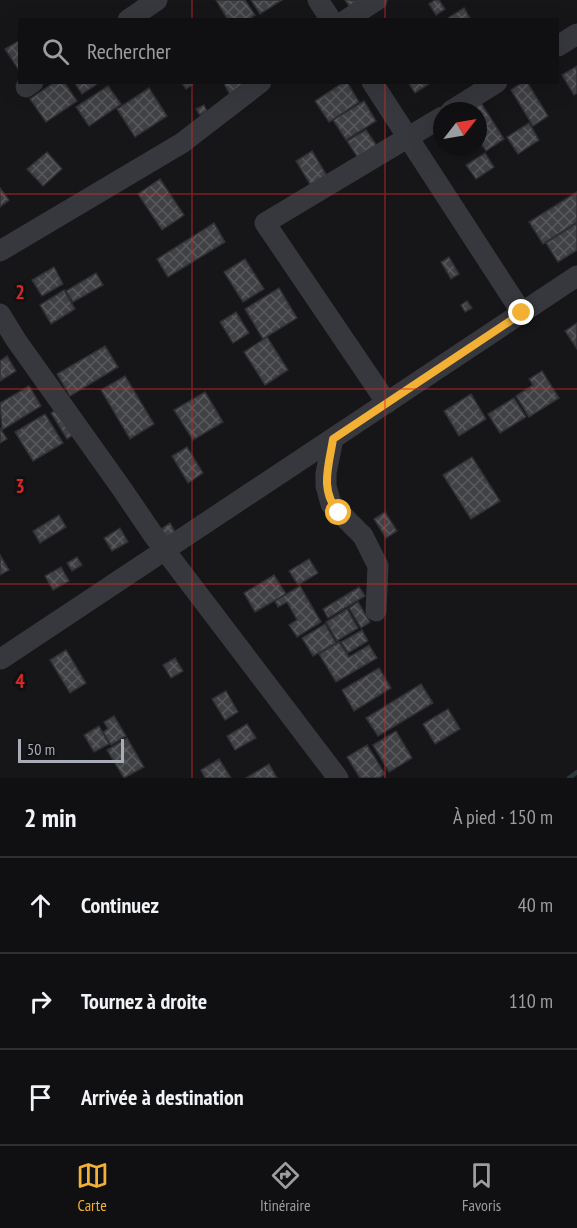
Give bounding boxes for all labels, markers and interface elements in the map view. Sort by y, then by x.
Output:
search box [18,18,559,84]
icon: search [39,35,72,68]
text: Rechercher [87,37,171,65]
north arrow [433,102,487,156]
text: 2 [15,279,25,305]
route end [508,299,534,325]
text: 3 [15,473,25,499]
route start [325,499,351,525]
text: 4 [15,668,25,694]
scale bar [18,736,124,764]
text: 50 m [27,739,55,759]
text: 2 min [24,801,77,834]
text: À pied · 150 m [453,804,553,830]
icon: ahead [24,889,57,922]
text: Continuez [81,891,159,919]
text: 40 m [518,892,553,918]
icon: right [24,985,57,1018]
text: Tournez à droite [81,987,207,1015]
text: 110 m [509,988,553,1014]
icon: arrive [24,1081,57,1114]
text: Arrivée à destination [81,1083,244,1111]
tab: Carte [76,1159,109,1215]
tab: Itinéraire [260,1159,311,1215]
tab: Favoris [462,1159,501,1215]

